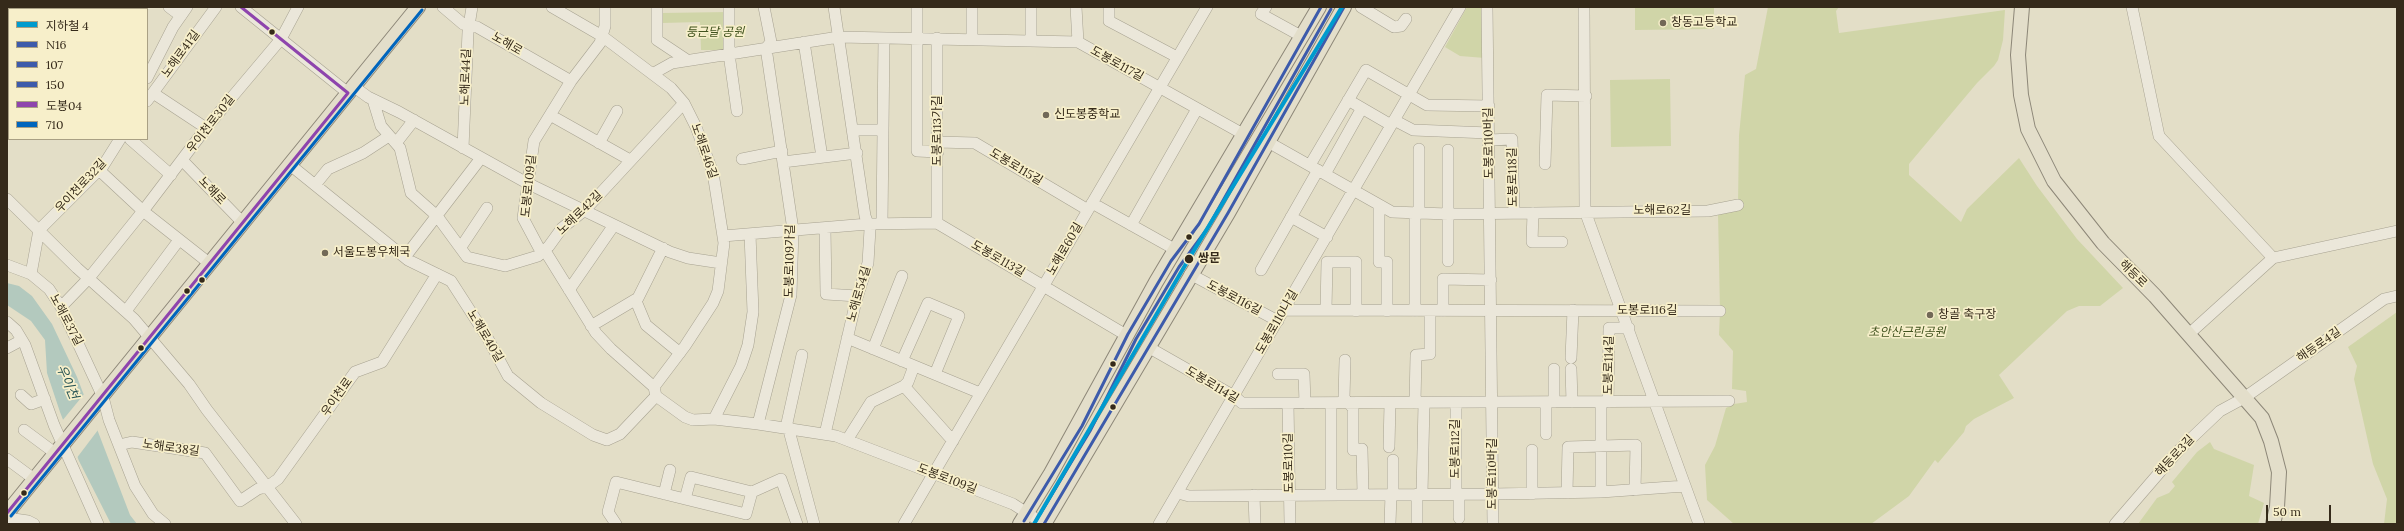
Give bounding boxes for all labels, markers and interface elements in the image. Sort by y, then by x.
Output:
legend [8,8,148,140]
place label: 창동고등학교 [1671,16,1737,30]
text: 지하철 4 [46,18,89,33]
marker: 창동고등학교 [1658,18,1668,28]
park label: 둥근달 공원 [686,26,744,40]
unlabelled marker [267,27,277,37]
street label: 노해로41길 [159,28,203,80]
street label: 노해로 [489,29,525,59]
text: N16 [46,37,66,52]
street label: 도봉로117길 [1088,44,1146,84]
street label: 노해로44길 [458,48,474,106]
text: 107 [46,57,63,72]
text: 150 [46,77,64,92]
street label: 우이천로30길 [184,92,238,156]
street label: 도봉로113가길 [931,96,945,166]
text: 도봉04 [46,98,82,113]
street label: 도봉로110바길 [1481,107,1497,179]
place label: 신도봉중학교 [1054,108,1120,122]
marker: 신도봉중학교 [1041,110,1051,120]
text: 710 [46,117,63,132]
street label: 노해로46길 [688,121,720,181]
street label: 도봉로115길 [987,146,1045,188]
street label: 도봉로118길 [1505,147,1521,207]
street label: 도봉로109길 [519,154,539,218]
street label: 우이천로32길 [52,156,110,216]
street label: 노해로 [195,174,229,208]
street label: 노해로42길 [554,188,606,238]
street label: 노해로62길 [1633,204,1691,218]
street label: 노해로60길 [1044,220,1086,278]
street label: 도봉로109가길 [782,224,798,298]
unlabelled marker [1184,232,1194,242]
street label: 도봉로113길 [969,238,1027,280]
place label: 서울도봉우체국 [333,246,410,260]
marker: 서울도봉우체국 [320,248,330,258]
place label: 쌍문 [1198,252,1220,266]
marker: 쌍문 [1183,253,1195,265]
street label: 해등로 [2116,257,2150,291]
street label: 노해로54길 [844,265,874,323]
unlabelled marker [197,275,207,285]
street label: 도봉로116길 [1204,278,1264,318]
unlabelled marker [182,286,192,296]
street label: 도봉로110나길 [1253,287,1301,357]
street label: 노해로37길 [46,292,86,348]
street label: 도봉로116길 [1617,304,1677,318]
street label: 노해로40길 [464,307,506,365]
place label: 창골 축구장 [1938,308,1996,322]
marker: 창골 축구장 [1925,310,1935,320]
street label: 해등로4길 [2294,325,2344,365]
park label: 초안산근린공원 [1868,326,1946,340]
street label: 도봉로114길 [1601,335,1617,395]
unlabelled marker [136,343,146,353]
unlabelled marker [1108,359,1118,369]
water label: 우이천 [53,362,81,402]
street label: 도봉로114길 [1183,364,1241,406]
street label: 우이천로 [318,375,356,419]
unlabelled marker [1108,402,1118,412]
street label: 도봉로112길 [1449,419,1463,479]
street label: 해등로3길 [2152,432,2198,480]
street label: 도봉로110길 [1281,433,1297,493]
street label: 노해로38길 [141,437,201,459]
street label: 도봉로110바길 [1486,438,1500,510]
street label: 도봉로109길 [915,461,979,497]
unlabelled marker [19,488,29,498]
scale bar [2268,497,2333,523]
text: 50 m [2273,504,2301,519]

